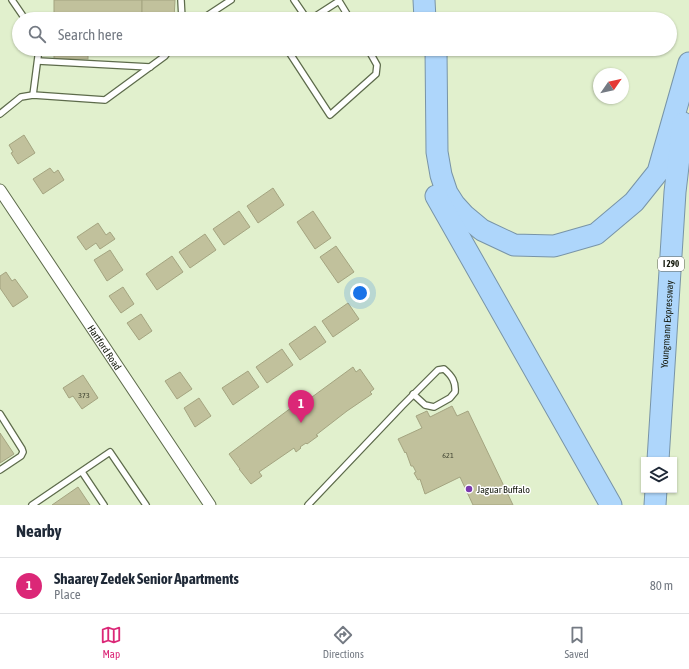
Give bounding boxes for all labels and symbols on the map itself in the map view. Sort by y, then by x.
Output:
north arrow [593,68,629,104]
road number: I 290 [658,257,684,271]
street label: Youngmann Expressway [659,280,675,368]
your location [350,283,370,303]
street label: Hartford Road [85,323,124,372]
pin: 1 [288,390,314,423]
house number: 373 [78,391,90,400]
house number: 621 [442,451,454,460]
marker: Jaguar Buffalo [464,484,474,494]
place label: Jaguar Buffalo [477,484,530,495]

